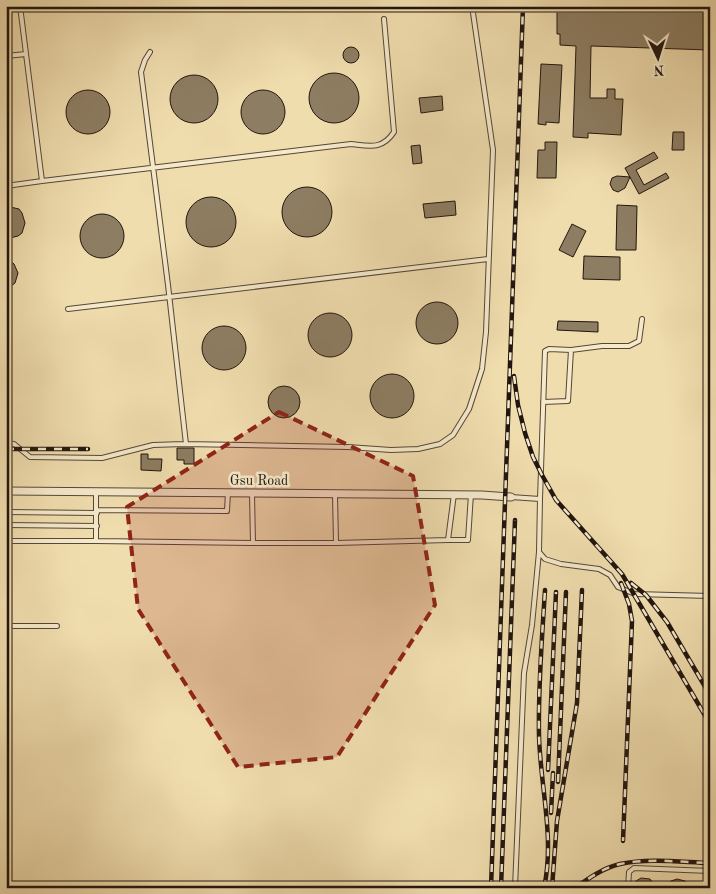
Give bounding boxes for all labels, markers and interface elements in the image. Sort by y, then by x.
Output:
north arrow [634,32,684,82]
text: N [653,63,665,77]
street label: Gsu Road [230,474,288,488]

